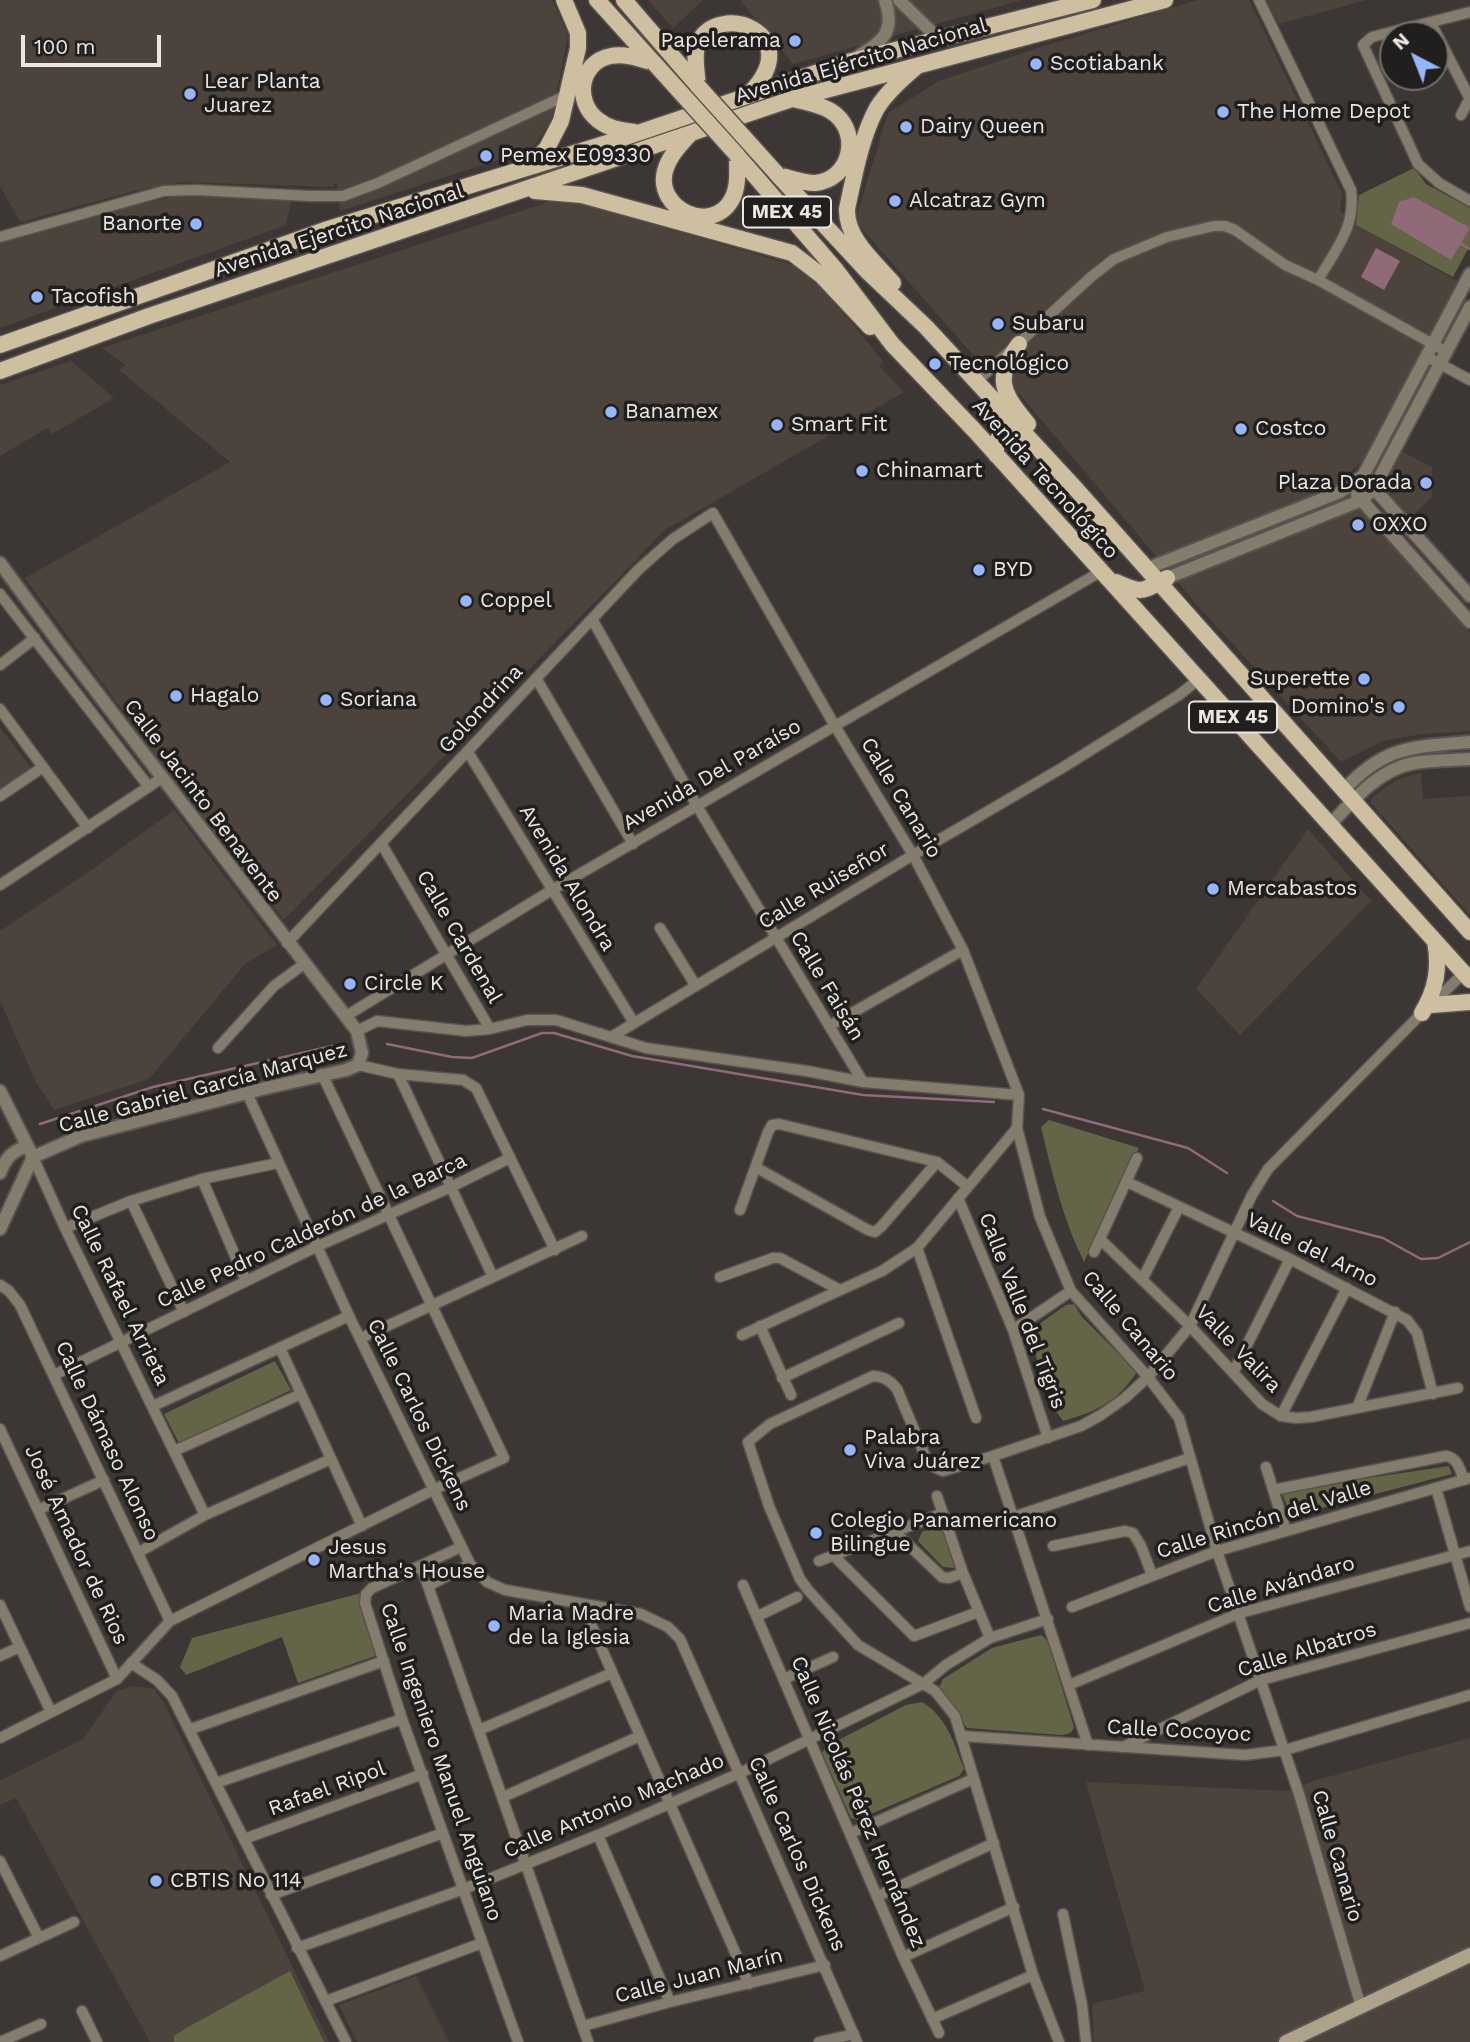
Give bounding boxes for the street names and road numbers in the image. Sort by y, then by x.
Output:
street label: Avenida Ejército Nacional [732,13,990,109]
street label: Avenida Ejercito Nacional [211,179,467,283]
road number: MEX 45 [743,196,831,228]
street label: Avenida Tecnológico [966,394,1124,564]
street label: Golondrina [434,659,528,759]
street label: Calle Jacinto Benavente [118,694,288,908]
road number: MEX 45 [1189,702,1277,732]
street label: Avenida Del Paraíso [618,714,806,836]
street label: Calle Canario [855,733,947,863]
street label: Avenida Alondra [513,800,621,956]
street label: Calle Ruiseñor [754,837,894,935]
street label: Calle Cardenal [411,866,507,1008]
street label: Calle Faisán [784,927,870,1045]
street label: Calle Gabriel García Marquez [56,1037,350,1139]
street label: Calle Pedro Calderón de la Barca [153,1148,471,1314]
street label: Calle Rafael Arrieta [65,1200,175,1390]
street label: Valle del Arno [1242,1207,1382,1293]
street label: Calle Valle del Tigris [973,1209,1071,1413]
street label: Calle Canario [1077,1266,1183,1386]
street label: Valle Valira [1190,1300,1286,1398]
street label: Calle Carlos Dickens [362,1315,476,1515]
street label: Calle Dámaso Alonso [50,1337,164,1545]
street label: José Amador de Rios [19,1441,133,1649]
street label: Calle Rincón del Valle [1153,1475,1375,1565]
street label: Calle Avándaro [1204,1551,1358,1619]
street label: Calle Ingeniero Manuel Anguiano [375,1600,507,1924]
street label: Calle Albatros [1234,1617,1380,1683]
street label: Calle Nicolás Pérez Hernández [785,1653,931,1951]
street label: Calle Cocoyoc [1106,1715,1252,1747]
street label: Calle Antonio Machado [500,1748,728,1864]
street label: Calle Carlos Dickens [743,1753,851,1955]
street label: Rafael Ripol [265,1756,389,1822]
street label: Calle Canario [1306,1787,1368,1925]
street label: Calle Juan Marín [613,1943,785,2009]

